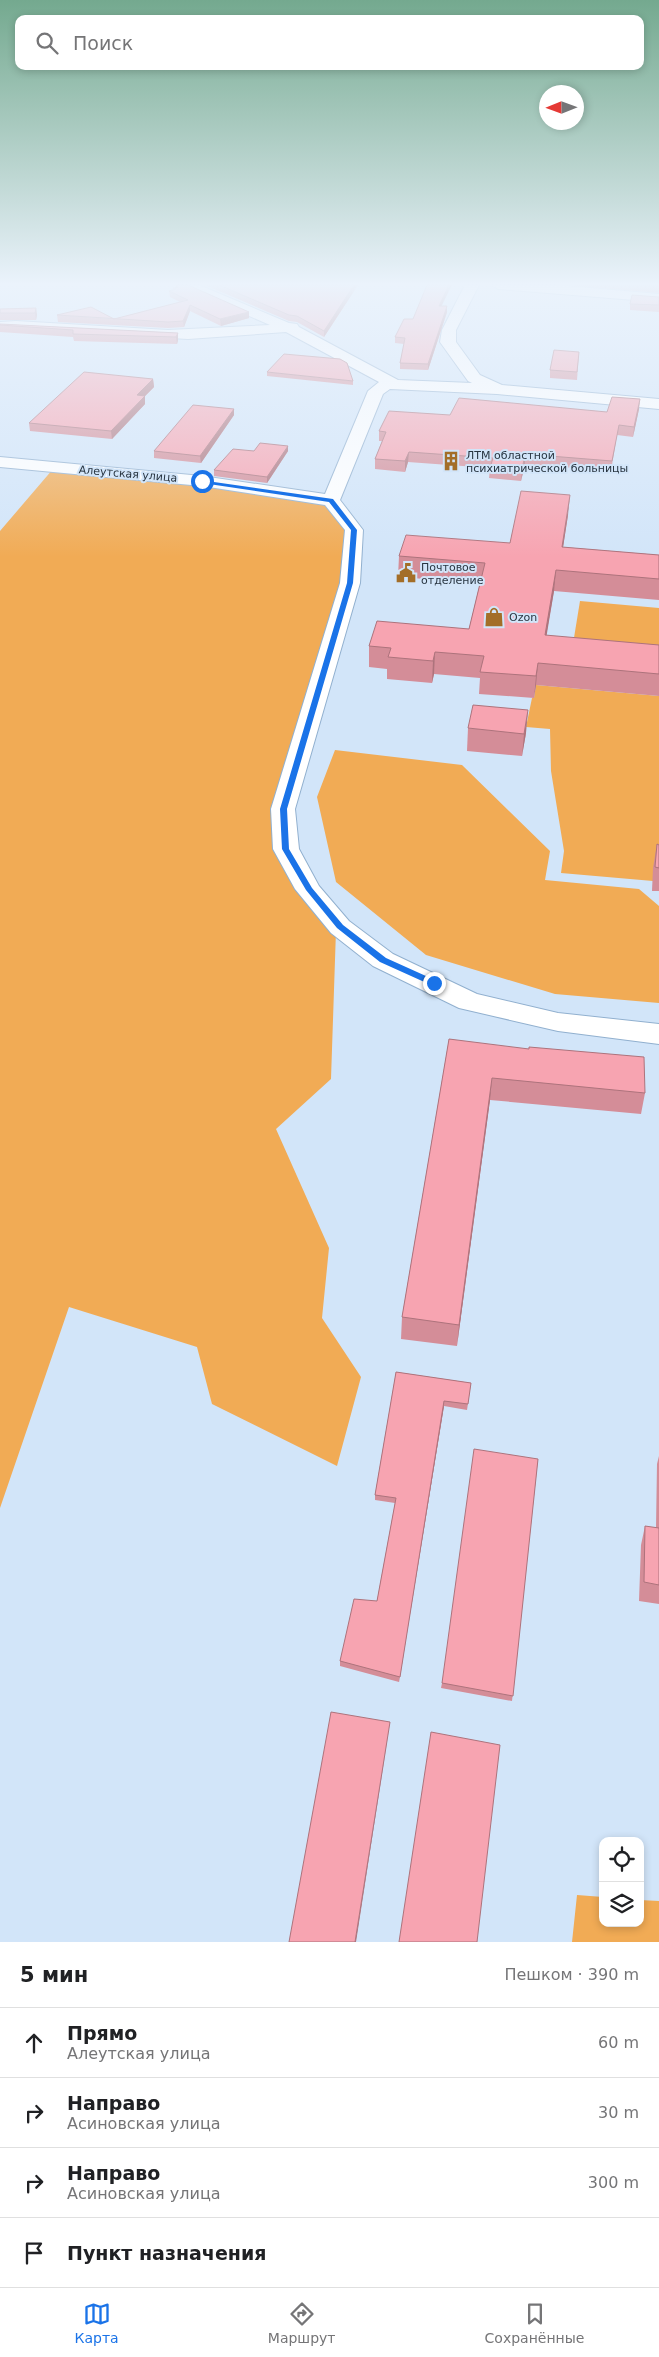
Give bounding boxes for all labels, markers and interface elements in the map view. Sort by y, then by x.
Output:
search box [15,15,644,70]
icon: search [33,29,61,57]
text: Поиск [73,32,133,54]
north arrow [539,85,584,130]
place label: ЛТМ областной психиатрической больницы [466,449,628,475]
building icon: ЛТМ областной психиатрической больницы [440,450,462,472]
street label: Алеутская улица [78,463,178,485]
route start [191,470,214,493]
place label: Почтовое отделение [421,561,484,587]
public building icon: Почтовое отделение [395,562,417,584]
shop icon: Ozon [483,606,505,628]
place label: Ozon [509,611,537,624]
route end [423,972,446,995]
map controls [599,1837,644,1927]
button: locate [599,1837,644,1882]
button: layers [599,1882,644,1927]
text: 5 мин [20,1963,88,1987]
text: Пешком · 390 m [504,1965,639,1984]
text: Прямо [67,2022,137,2044]
icon: ahead [20,2029,48,2057]
text: 60 m [598,2033,639,2052]
text: Алеутская улица [67,2044,211,2063]
text: Направо [67,2092,160,2114]
icon: right [20,2099,48,2127]
text: 30 m [598,2103,639,2122]
text: Асиновская улица [67,2114,221,2133]
text: Направо [67,2162,160,2184]
icon: right [20,2169,48,2197]
text: 300 m [588,2173,639,2192]
text: Асиновская улица [67,2184,221,2203]
icon: arrive [20,2239,48,2267]
text: Пункт назначения [67,2242,266,2264]
tab: Карта [75,2300,119,2346]
tab: Маршрут [268,2300,335,2346]
tab: Сохранённые [485,2300,584,2346]

